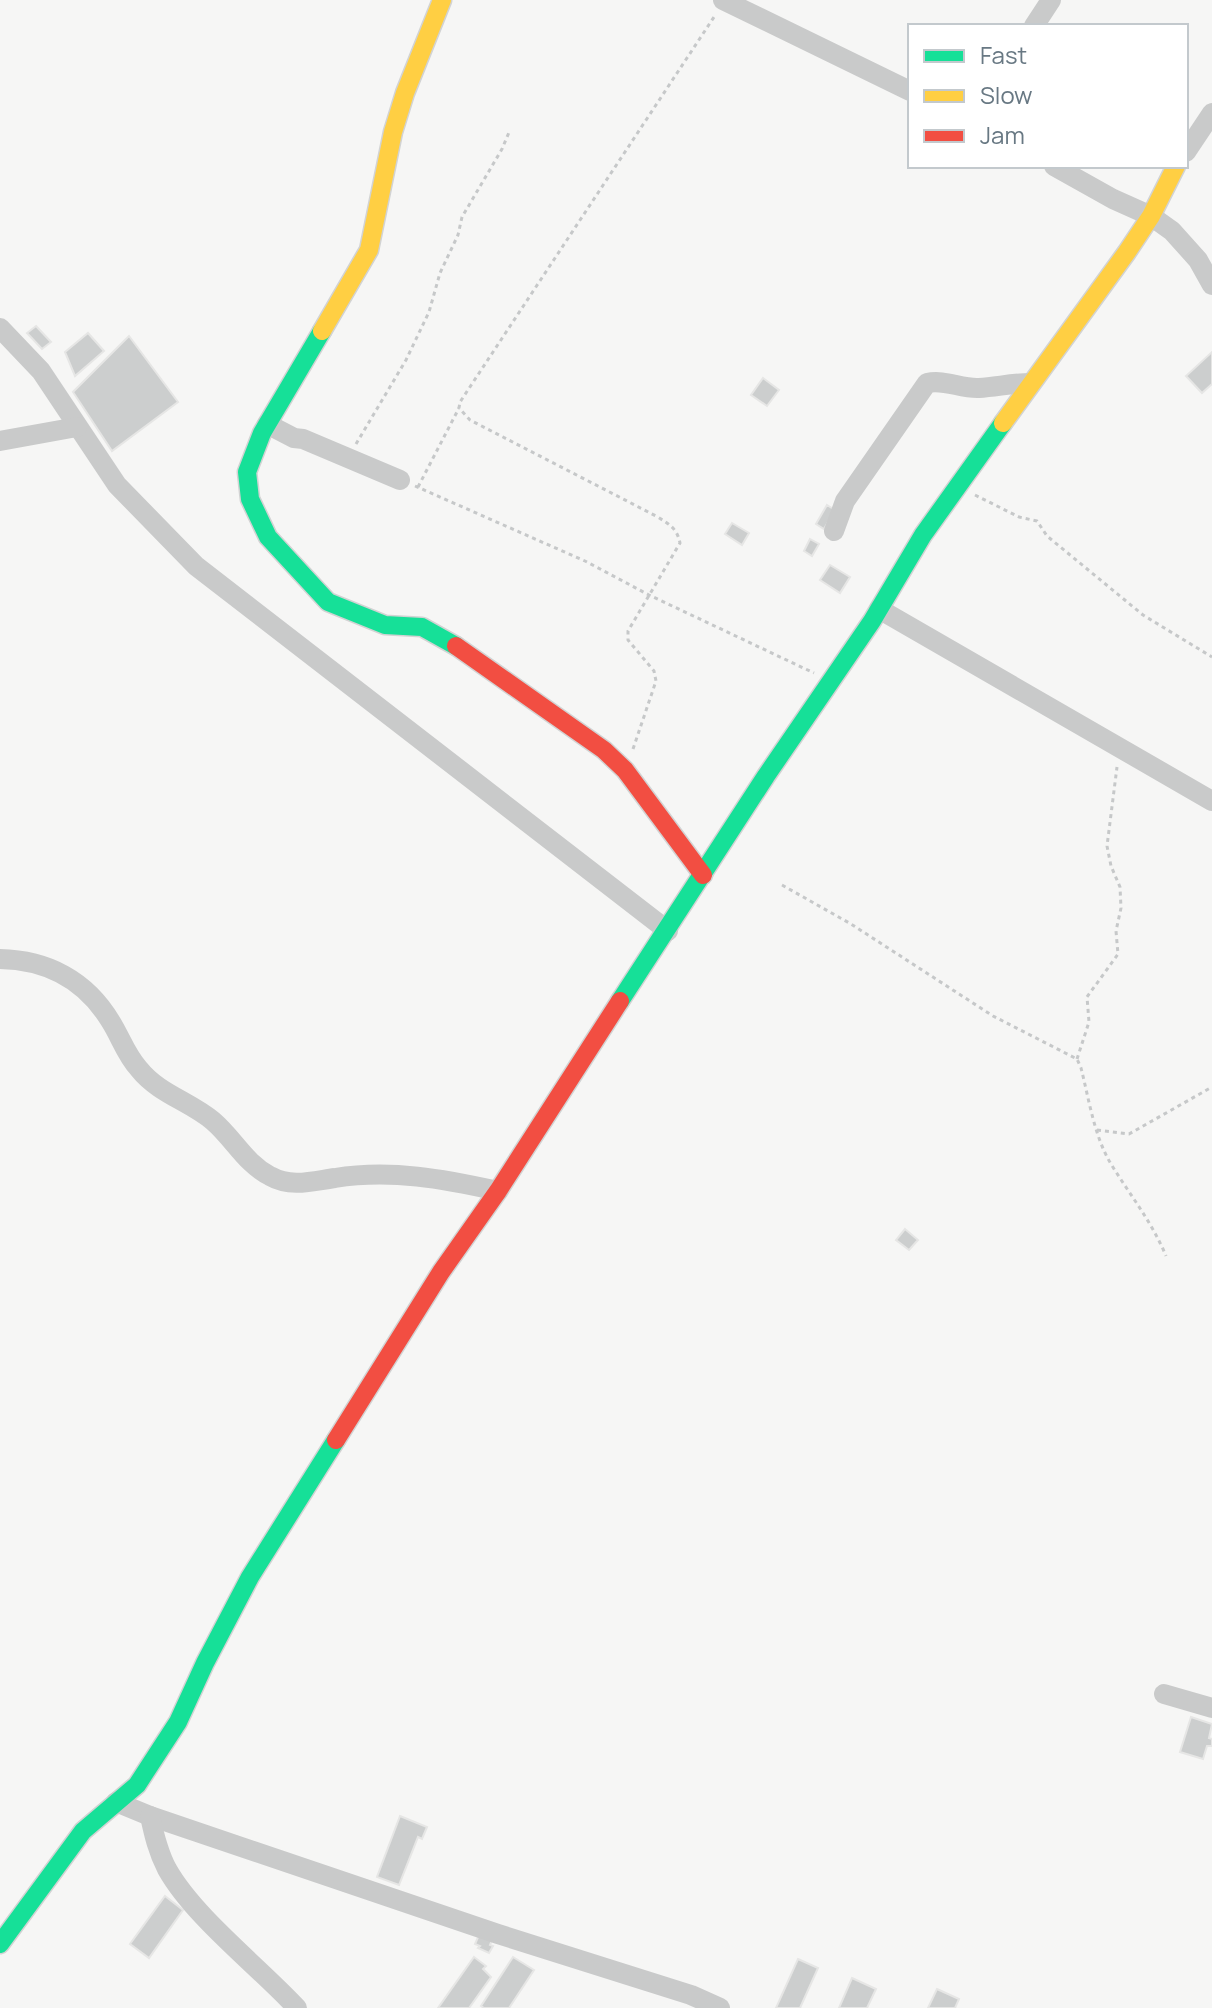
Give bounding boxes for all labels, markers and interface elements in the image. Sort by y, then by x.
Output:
legend [908,24,1188,168]
text: Fast [980,38,1027,71]
text: Slow [980,78,1033,111]
text: Jam [980,118,1025,151]

